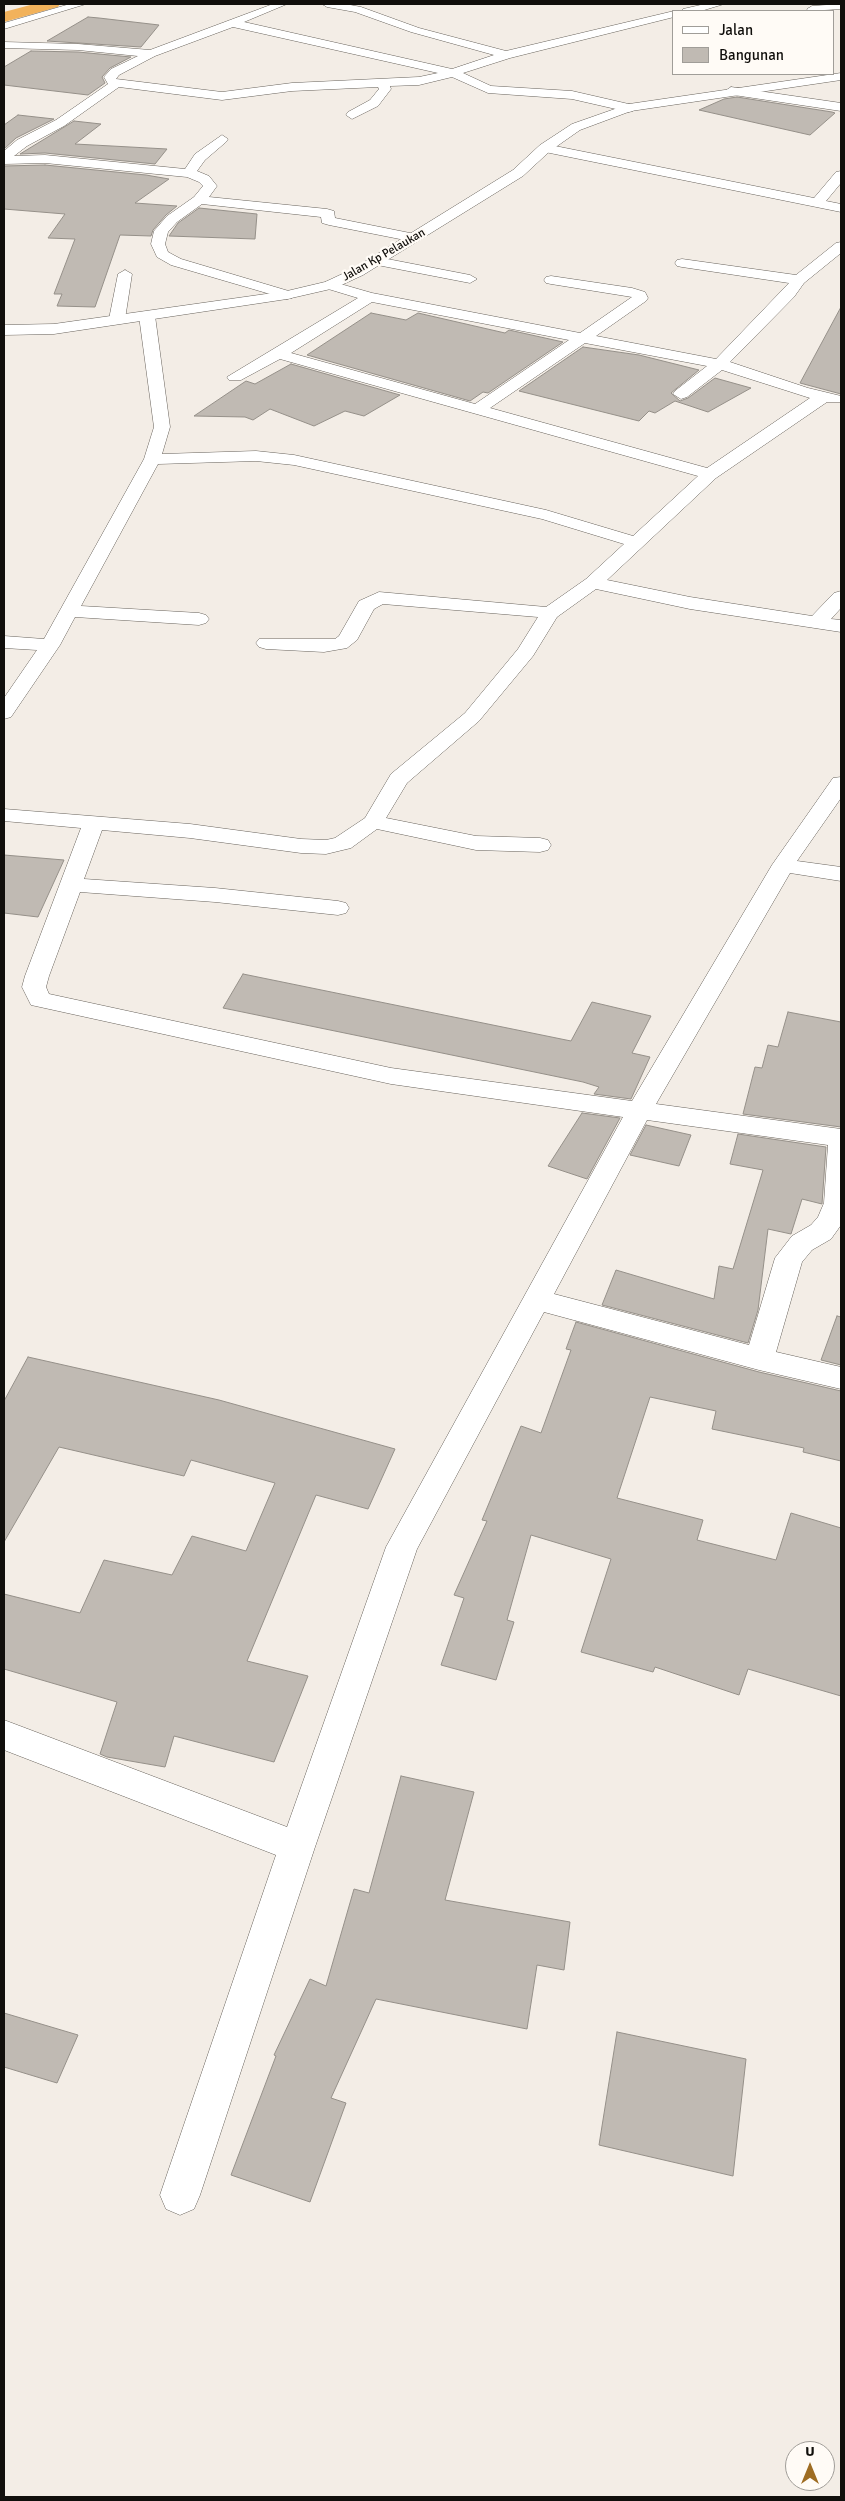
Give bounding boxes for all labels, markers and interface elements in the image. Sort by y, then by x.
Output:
legend [672,10,835,75]
text: Jalan [719,21,753,39]
text: Bangunan [719,46,784,64]
street label: Jalan Kp Pelaukan [340,225,428,285]
north arrow [785,2441,835,2491]
text: U [805,2443,815,2460]

